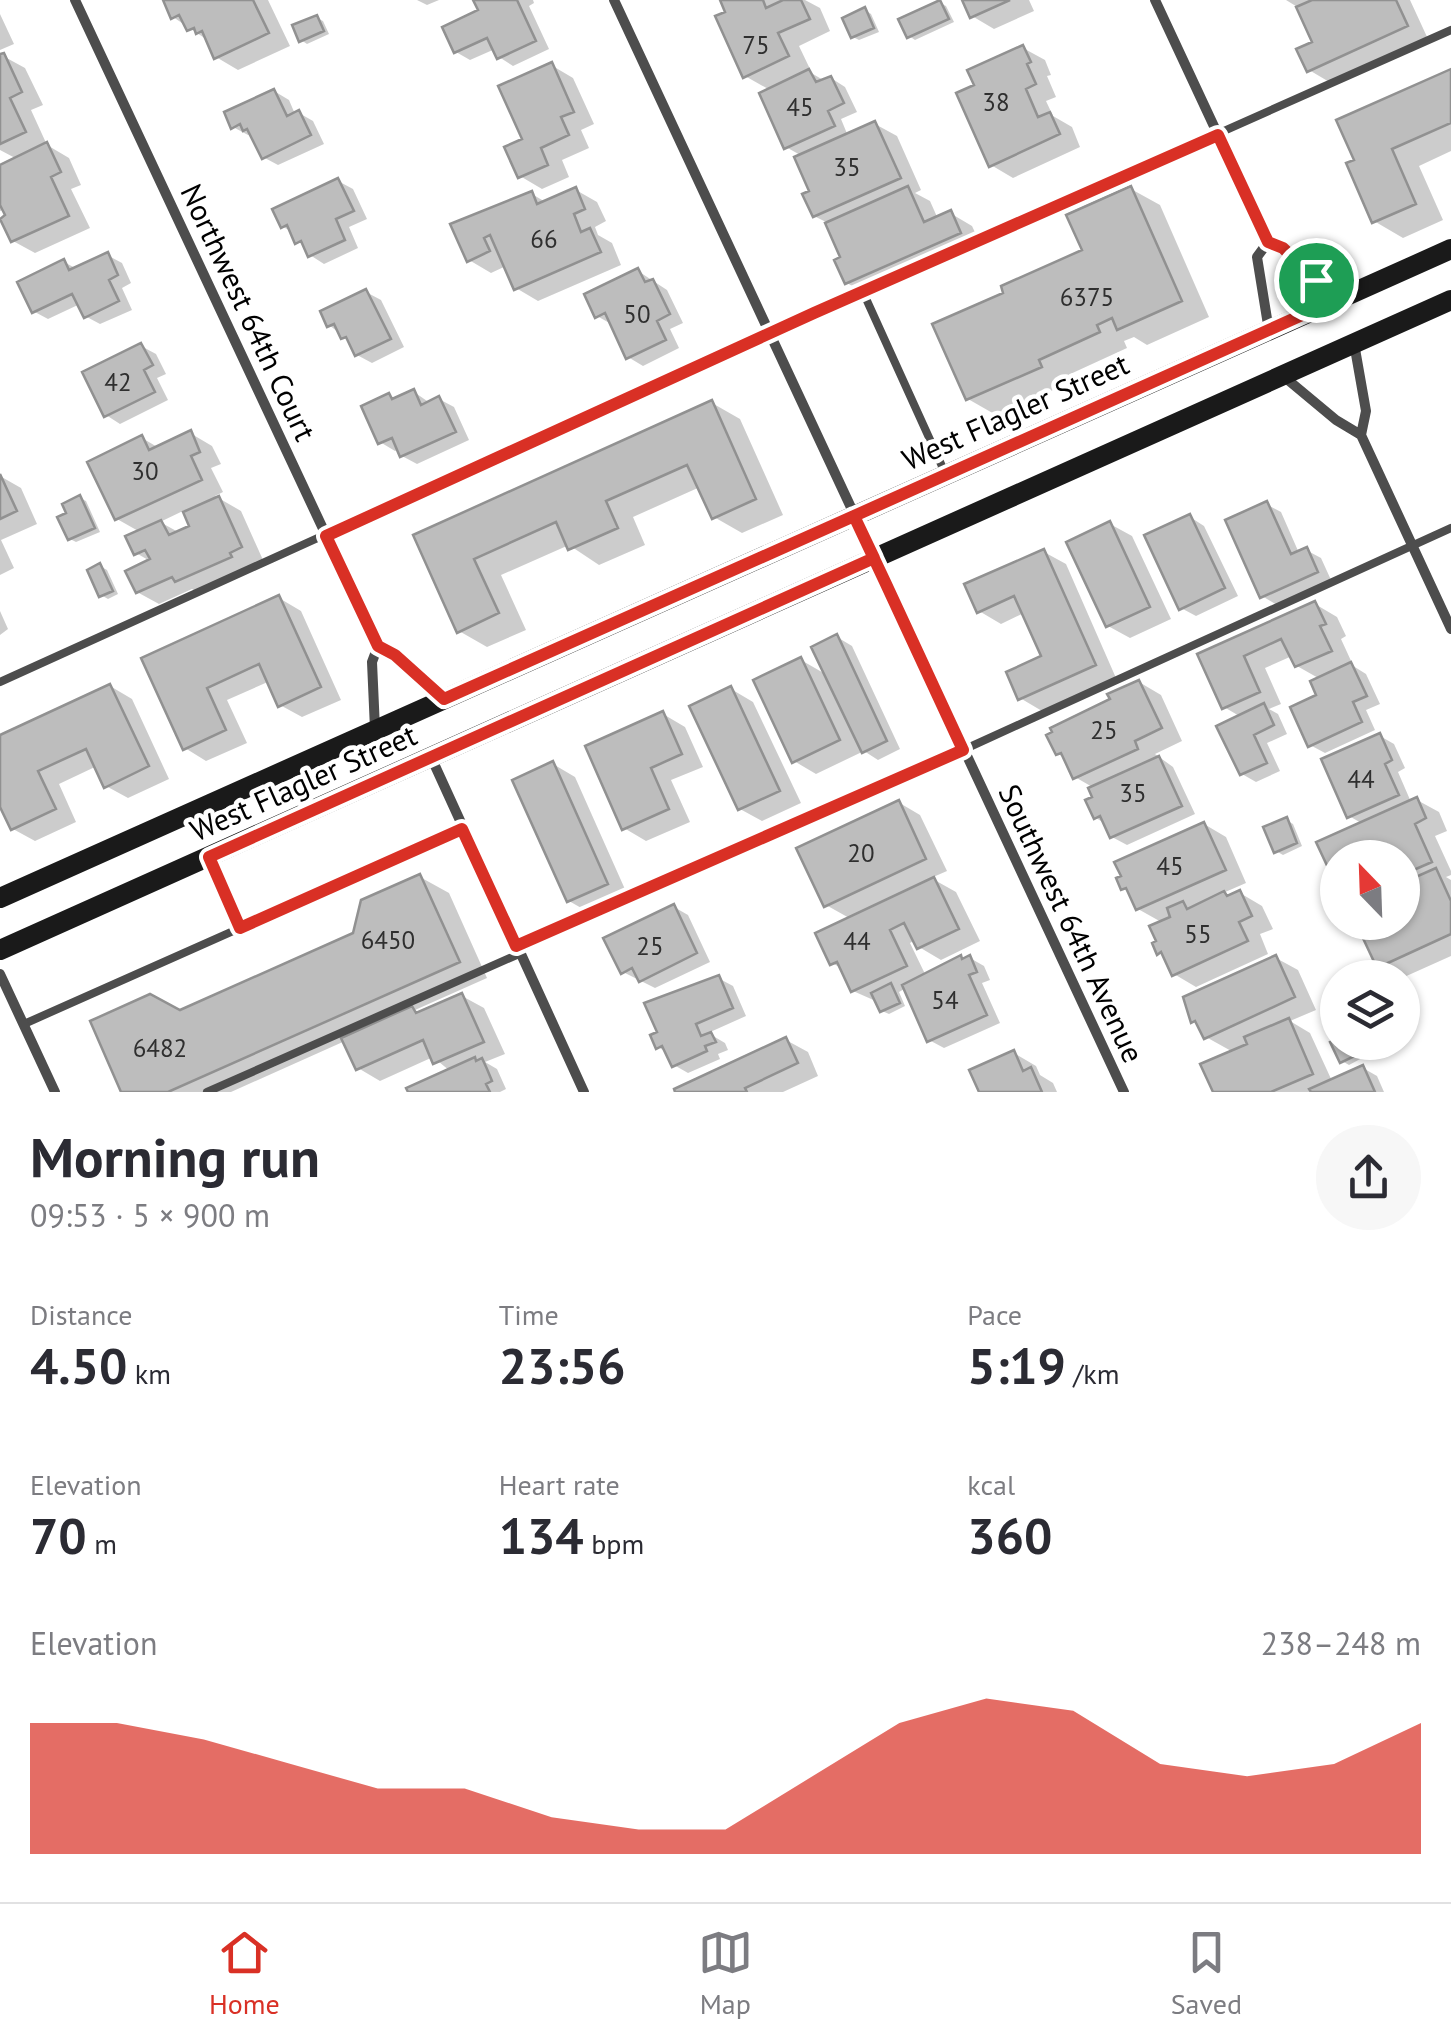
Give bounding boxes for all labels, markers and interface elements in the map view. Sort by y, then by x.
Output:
house number: 75 [742,29,770,61]
house number: 38 [982,86,1010,118]
house number: 45 [786,91,814,123]
house number: 35 [833,151,861,183]
street label: Northwest 64th Court [172,177,326,447]
house number: 66 [530,223,558,255]
pin [1274,238,1359,323]
icon: arrive [1289,253,1344,308]
house number: 6375 [1060,281,1114,313]
house number: 50 [623,298,651,330]
street label: West Flagler Street [896,344,1134,478]
house number: 42 [104,366,132,398]
house number: 30 [131,455,159,487]
house number: 25 [1090,714,1118,746]
street label: West Flagler Street [184,715,422,849]
house number: 44 [1347,763,1375,795]
house number: 35 [1119,777,1147,809]
street label: Southwest 64th Avenue [990,778,1154,1068]
house number: 20 [847,837,875,869]
north arrow [1320,840,1420,940]
map controls [1320,840,1420,1060]
house number: 45 [1156,850,1184,882]
house number: 55 [1184,918,1212,950]
house number: 6450 [361,924,415,956]
house number: 44 [843,925,871,957]
house number: 25 [636,930,664,962]
button: layers [1320,960,1420,1060]
house number: 54 [931,984,959,1016]
house number: 6482 [133,1032,187,1064]
text: Morning run [30,1121,320,1192]
button: share [1316,1125,1421,1230]
text: 09:53 · 5 × 900 m [30,1194,270,1236]
text: Distance [30,1296,133,1333]
text: Time [499,1296,559,1333]
text: Pace [967,1296,1022,1333]
text: 4.50 [30,1333,127,1398]
text: 23:56 [499,1333,626,1398]
text: 5:19 [967,1333,1066,1398]
text: km [127,1355,171,1392]
text: /km [1066,1355,1119,1392]
text: Elevation [30,1466,142,1503]
text: Heart rate [499,1466,620,1503]
text: kcal [967,1466,1015,1503]
text: 70 [30,1503,87,1568]
text: 134 [499,1503,584,1568]
text: 360 [967,1503,1052,1568]
text: m [87,1525,117,1562]
text: bpm [584,1525,644,1562]
text: Elevation [30,1622,157,1664]
text: 238–248 m [1261,1622,1421,1664]
tab: Home [209,1925,280,2022]
tab: Map [698,1925,753,2022]
tab: Saved [1171,1925,1242,2022]

